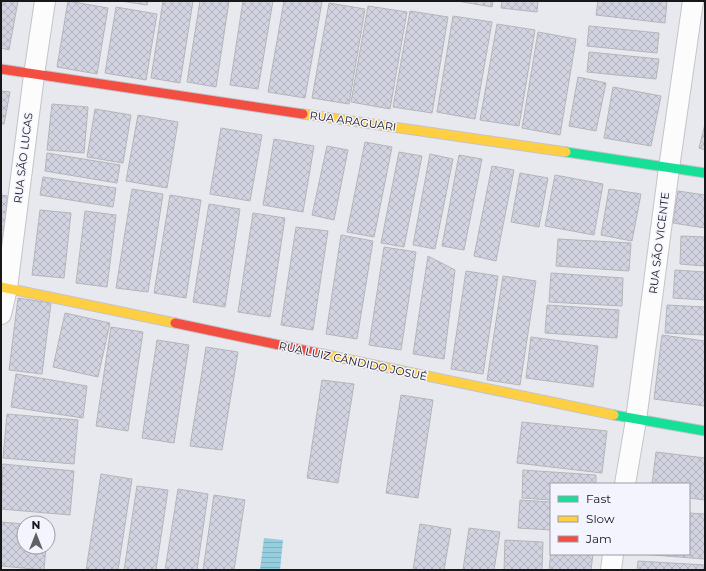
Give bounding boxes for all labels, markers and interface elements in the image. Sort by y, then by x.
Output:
street label: RUA ARAGUARI [309,108,397,134]
street label: RUA SÃO LUCAS [10,112,36,204]
street label: RUA SÃO VICENTE [646,191,672,295]
street label: RUA LUIZ CÂNDIDO JOSUÉ [278,338,428,384]
legend [550,483,690,555]
text: Fast [586,491,611,506]
text: Slow [586,511,615,526]
north arrow [16,515,56,555]
text: N [32,518,40,532]
text: Jam [585,531,612,546]

